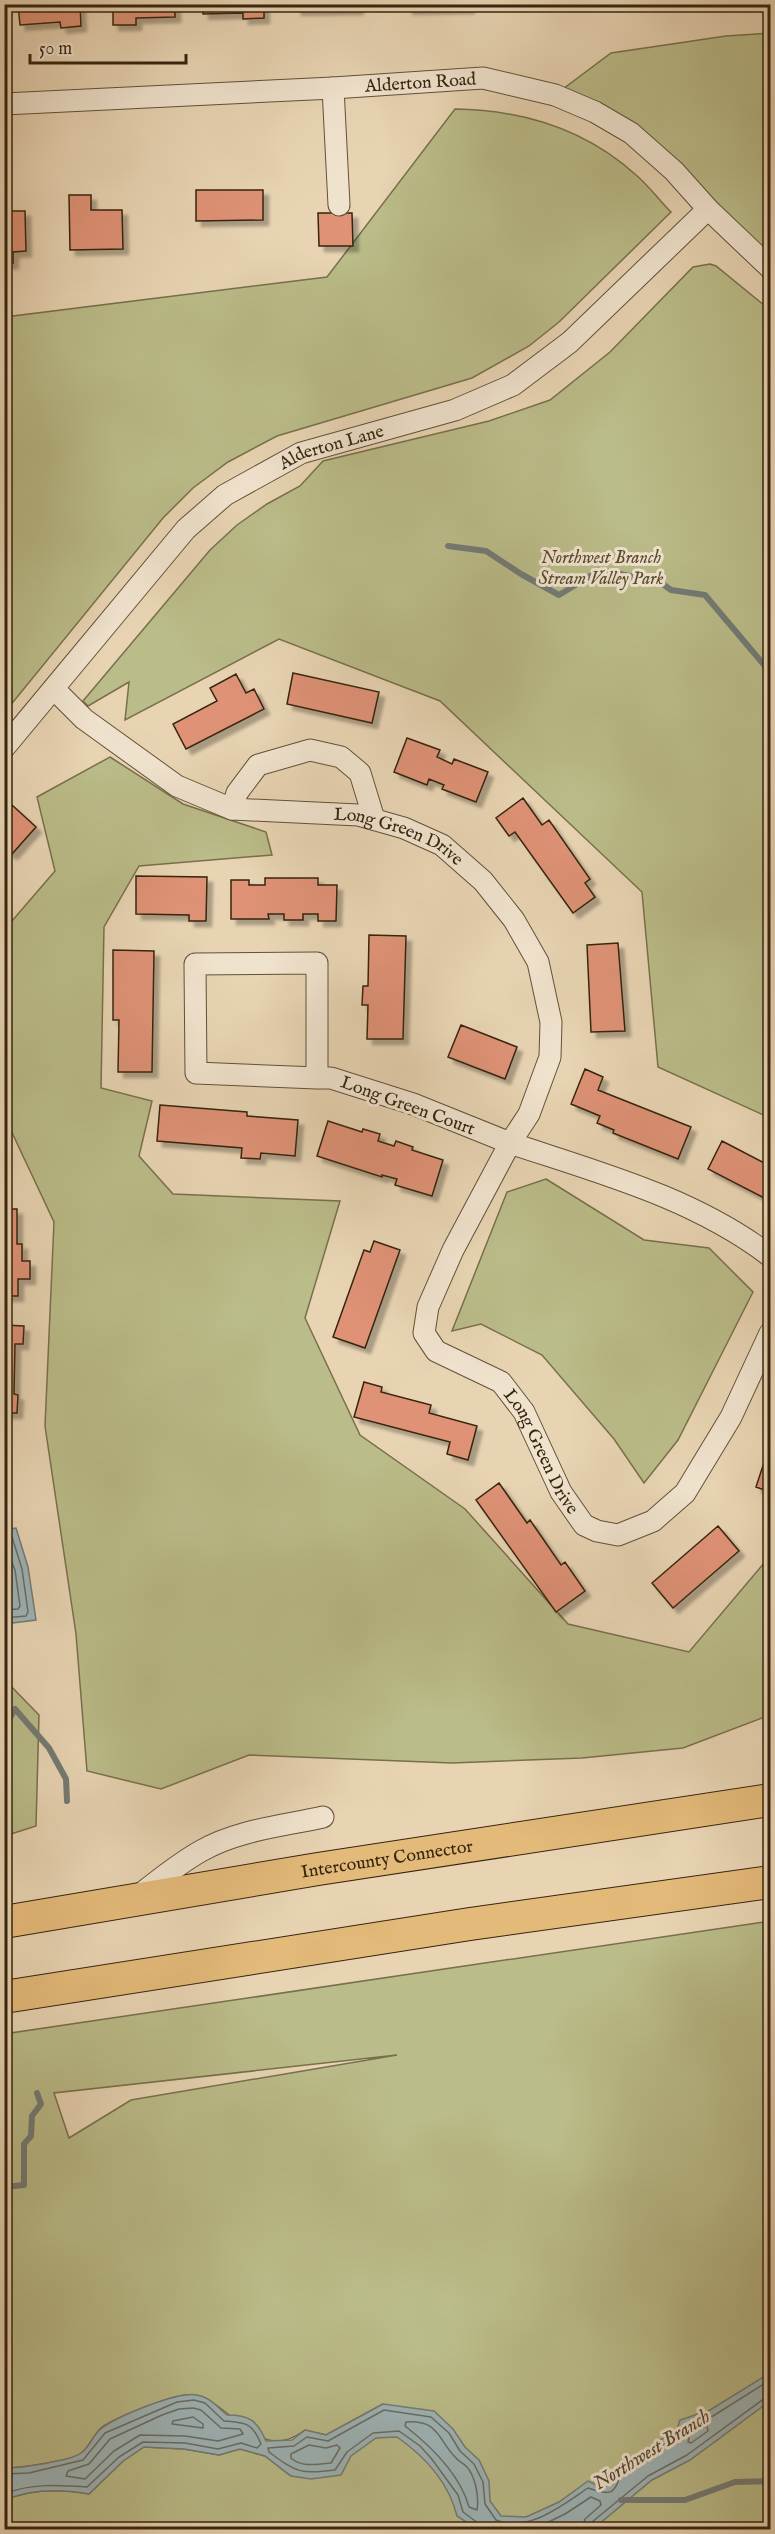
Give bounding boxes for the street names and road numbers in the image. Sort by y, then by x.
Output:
street label: Alderton Road [363,68,477,99]
street label: Alderton Lane [274,420,387,476]
street label: Long Green Drive [333,804,468,871]
street label: Long Green Court [337,1071,478,1141]
street label: Long Green Drive [498,1385,583,1519]
street label: Intercounty Connector [299,1835,475,1885]

